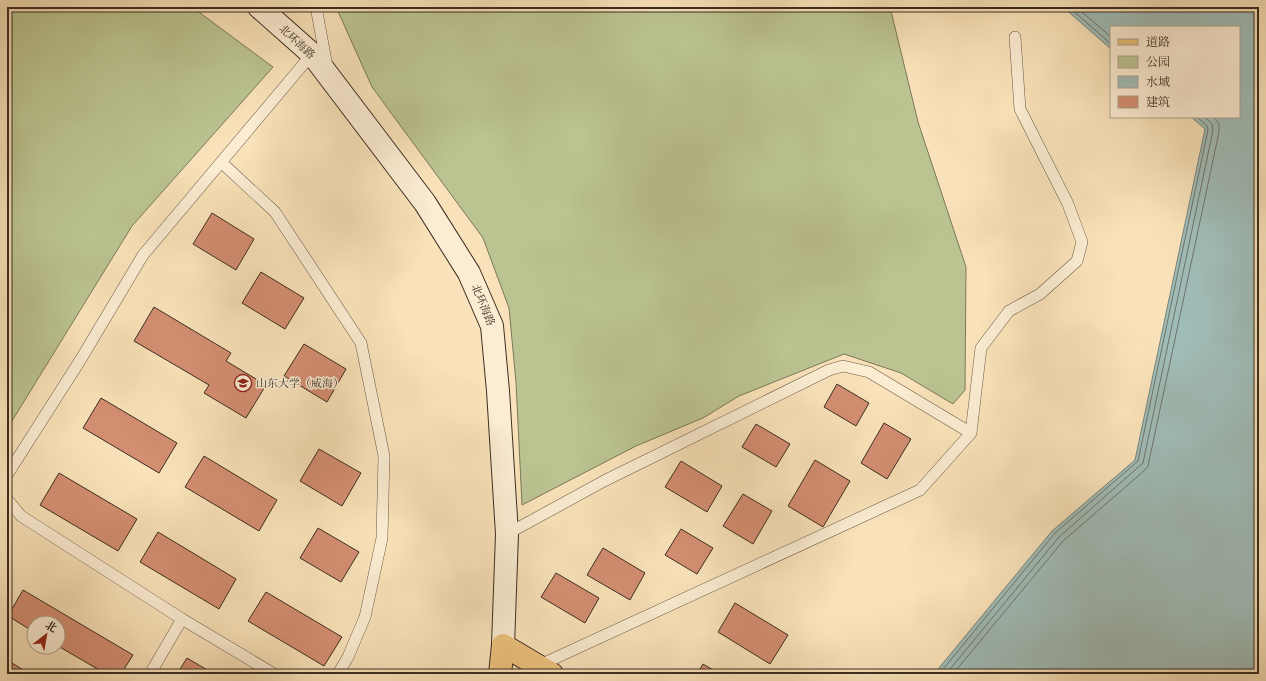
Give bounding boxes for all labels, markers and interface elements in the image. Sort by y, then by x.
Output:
street label: 北环海路 [276,22,318,62]
legend [1110,26,1240,118]
text: 道路 [1146,35,1170,49]
text: 公园 [1146,55,1170,69]
text: 水域 [1146,75,1170,89]
text: 建筑 [1146,95,1170,109]
street label: 北环海路 [469,282,497,328]
school or university icon: 山东大学（威海） [233,373,253,393]
place label: 山东大学（威海） [256,377,344,390]
north arrow [26,615,66,655]
text: 北 [43,618,59,635]

